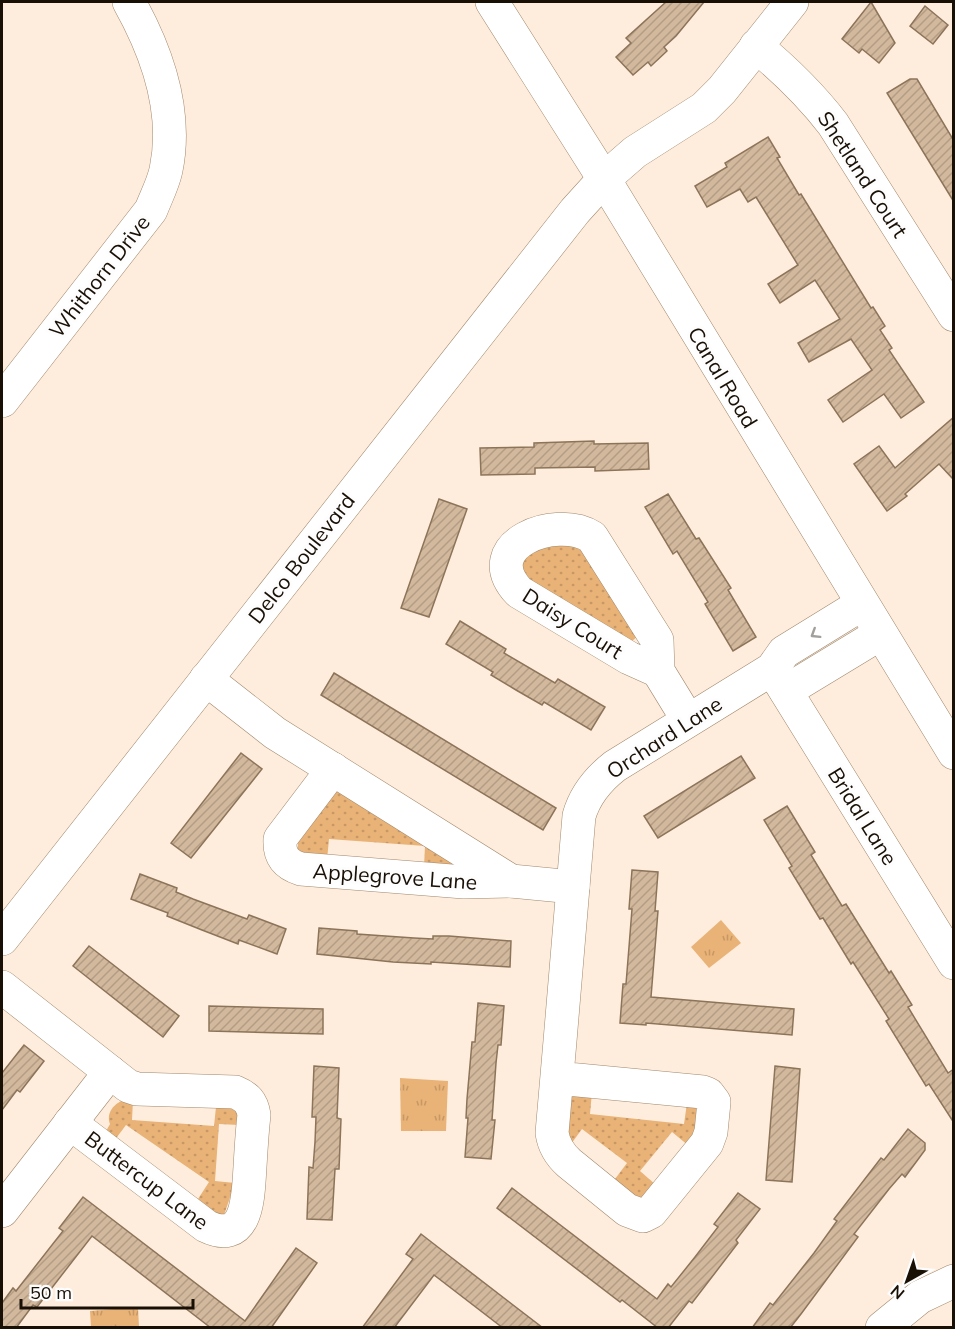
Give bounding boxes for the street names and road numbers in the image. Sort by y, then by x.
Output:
street label: Shetland Court [813,106,913,242]
street label: Whithorn Drive [43,210,155,342]
street label: Canal Road [683,322,763,432]
street label: Delco Boulevard [242,488,360,628]
street label: Daisy Court [518,582,628,664]
street label: Orchard Lane [601,690,727,784]
street label: Bridal Lane [823,762,903,870]
street label: Applegrove Lane [312,857,478,895]
street label: Buttercup Lane [80,1125,214,1235]

